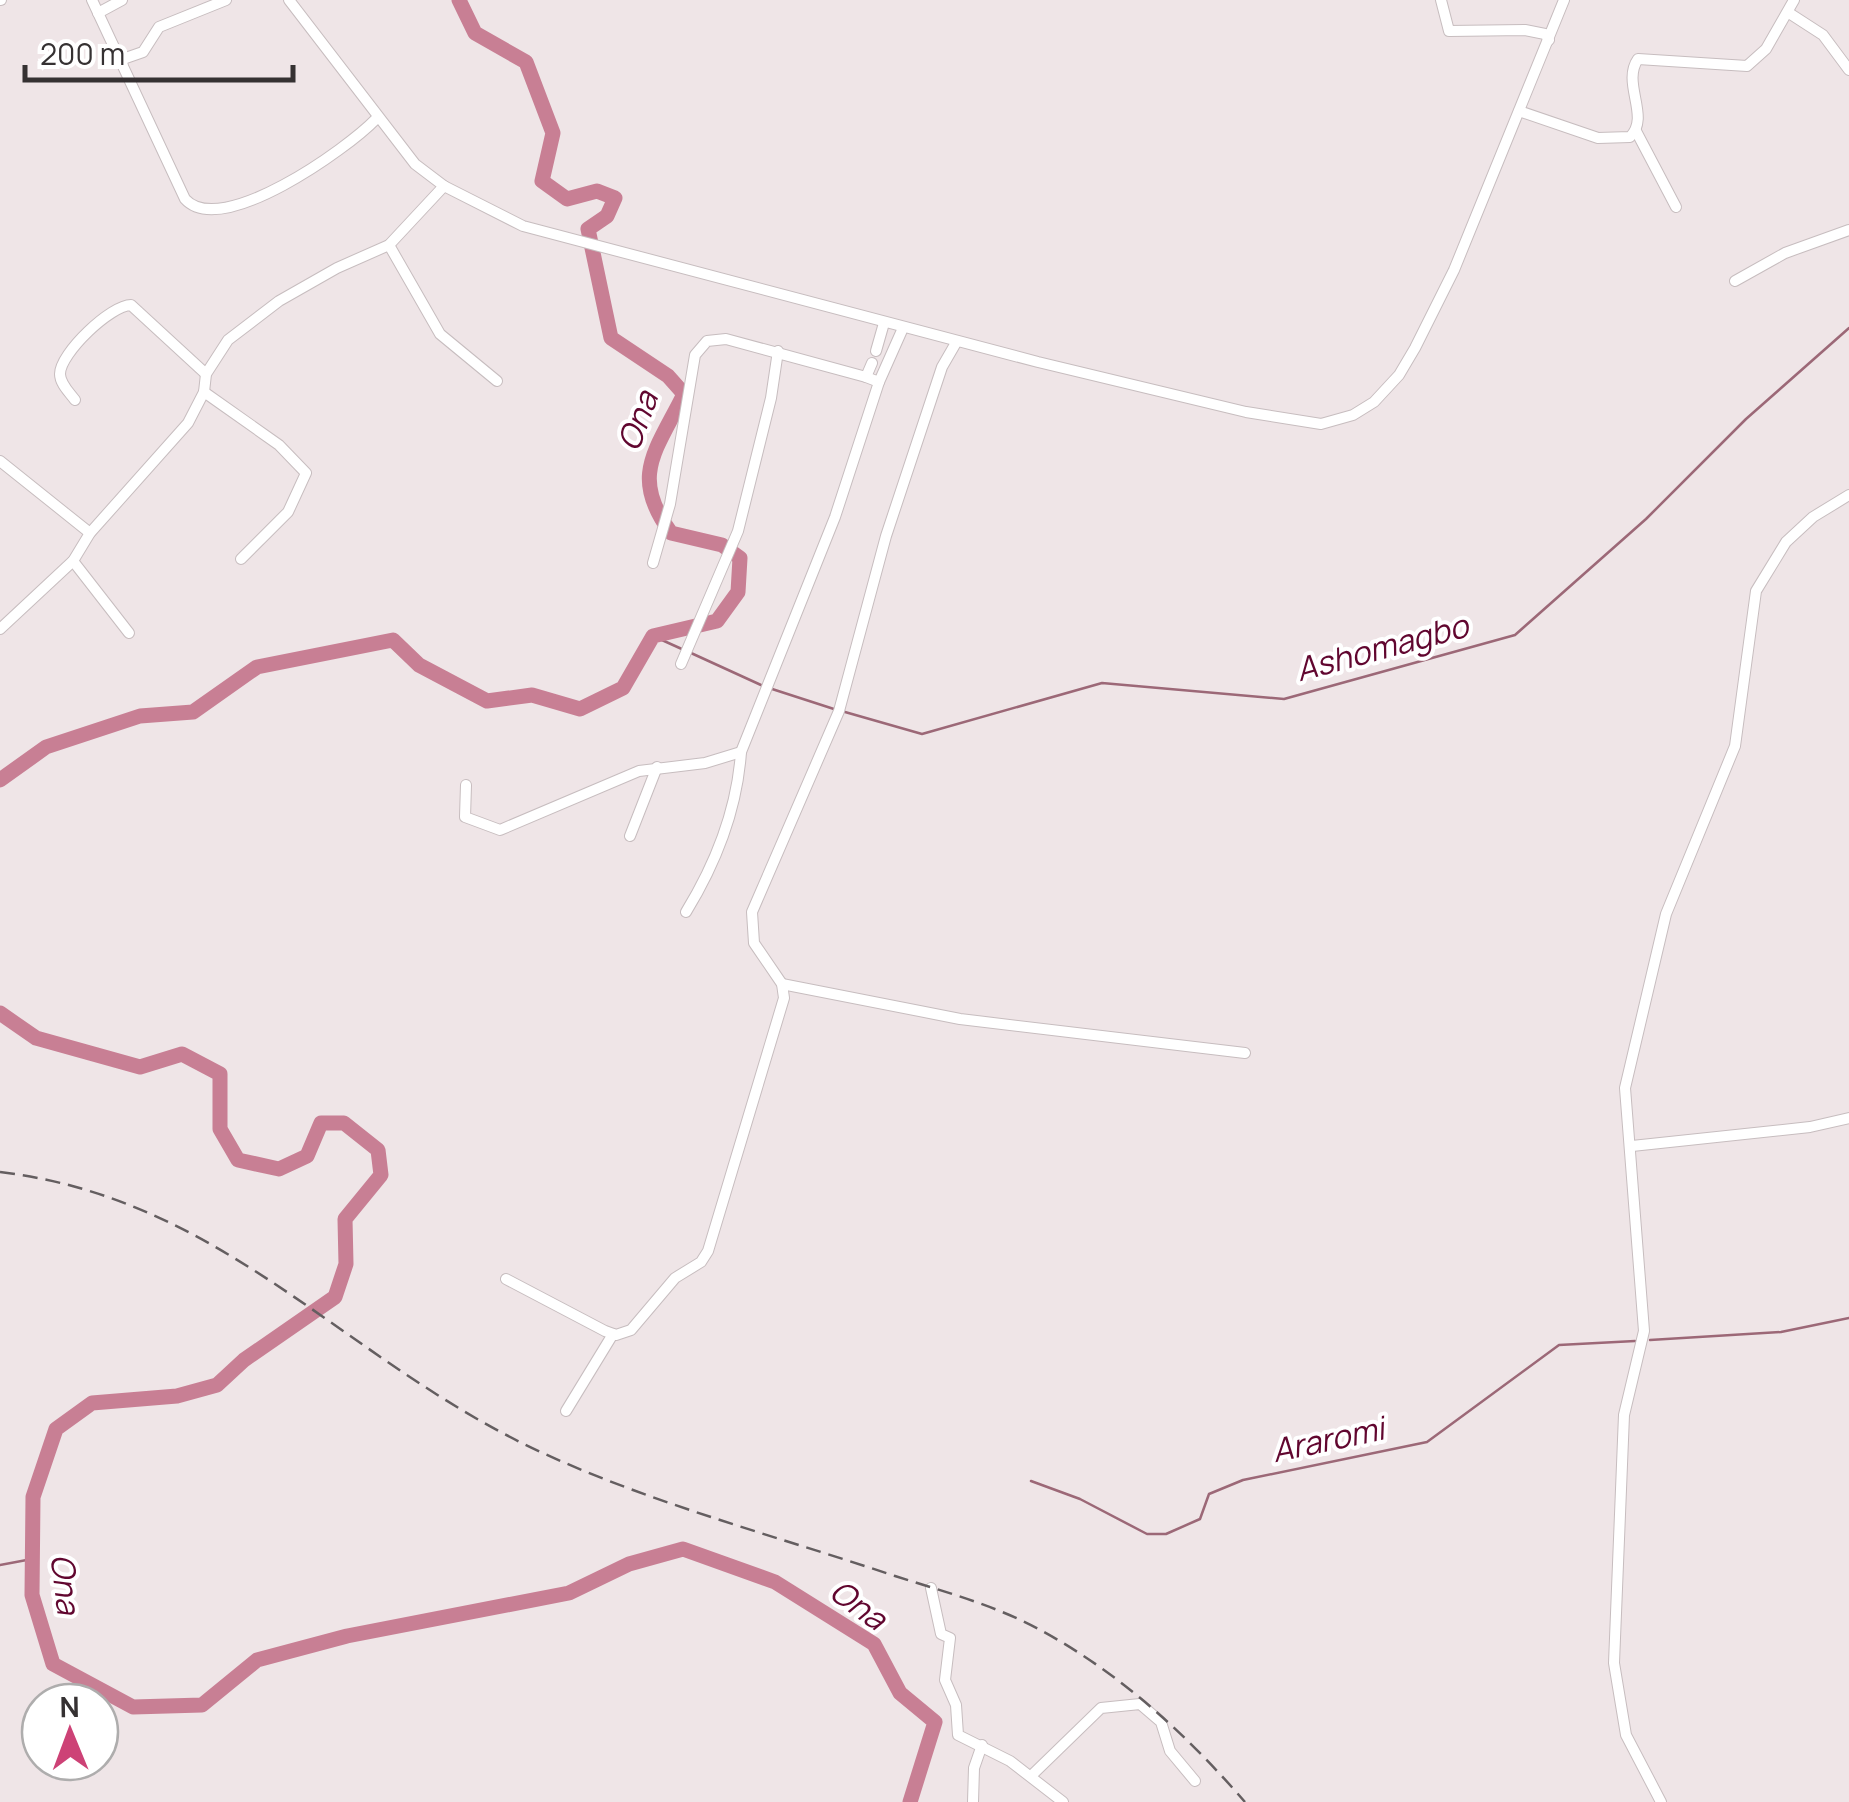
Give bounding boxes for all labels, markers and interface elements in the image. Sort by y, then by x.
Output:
scale bar [25,20,292,82]
text: 200 m [40,33,125,74]
water label: Ona [606,383,669,456]
water label: Ashomagbo [1291,602,1475,691]
water label: Araromi [1268,1405,1391,1472]
water label: Ona [41,1551,92,1619]
water label: Ona [821,1569,898,1641]
north arrow [20,1682,120,1782]
text: N [59,1687,80,1725]

